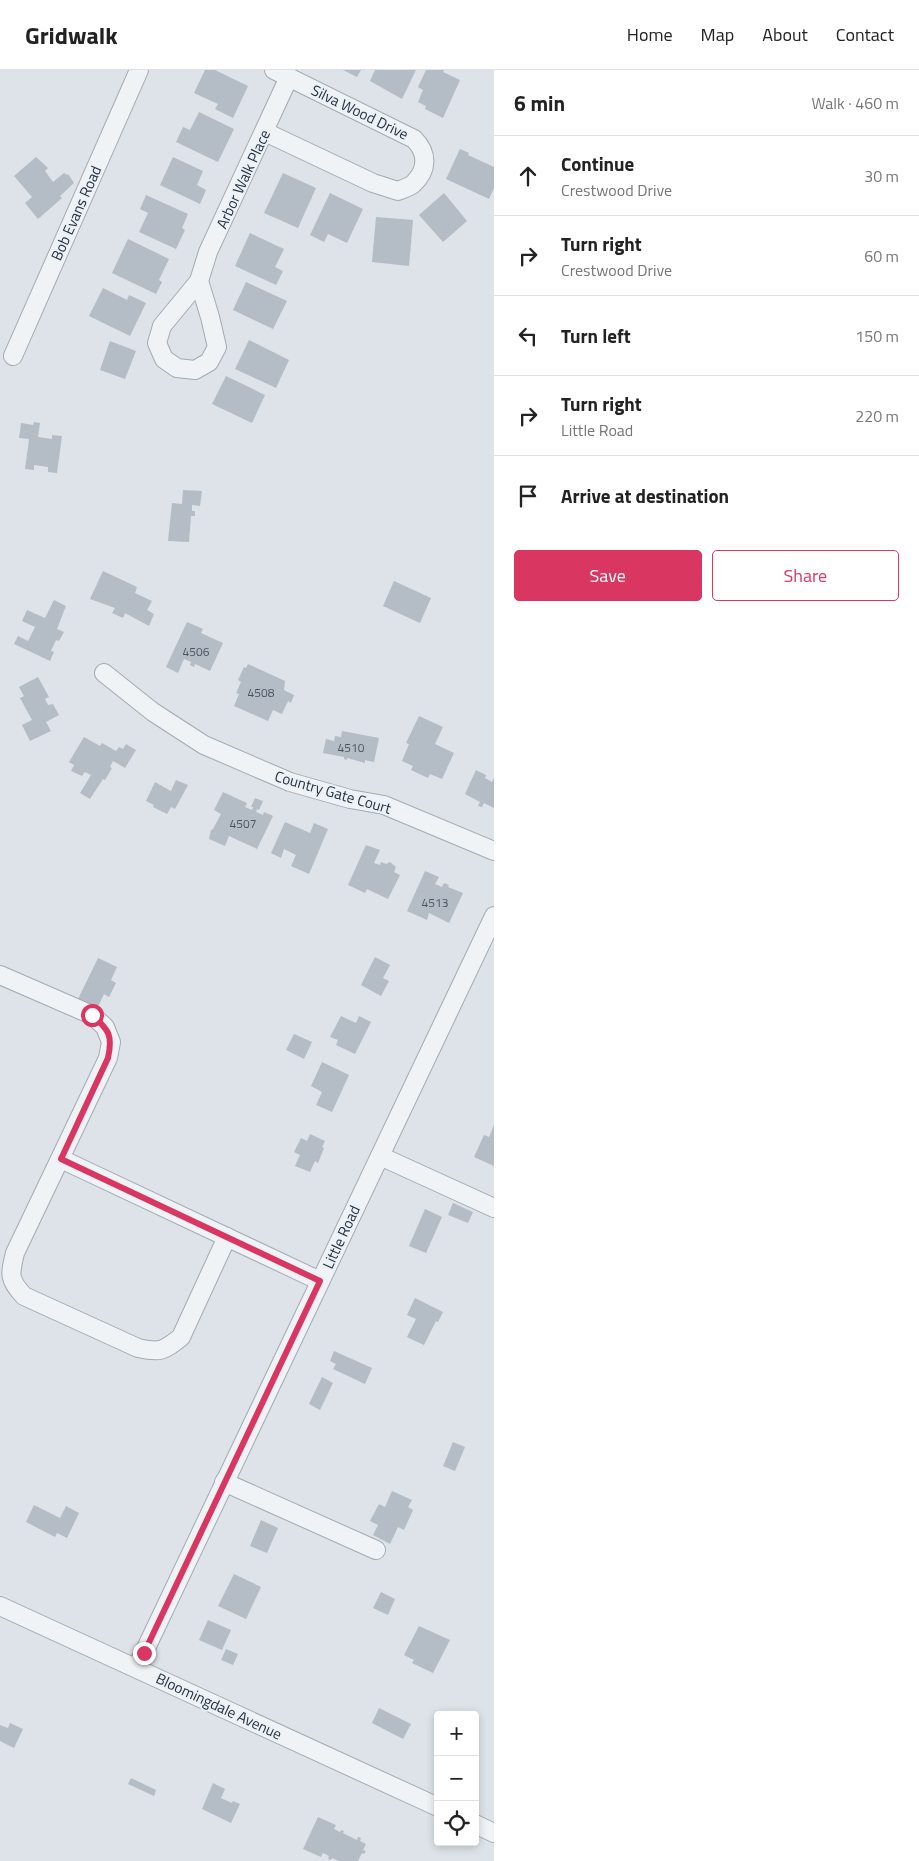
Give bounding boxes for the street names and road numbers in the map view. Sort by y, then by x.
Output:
street label: Silva Wood Drive [307,79,413,145]
street label: Arbor Walk Place [210,126,276,232]
street label: Bob Evans Road [45,162,107,264]
street label: Country Gate Court [272,764,395,820]
street label: Little Road [316,1201,366,1273]
street label: Bloomingdale Avenue [152,1667,286,1745]

